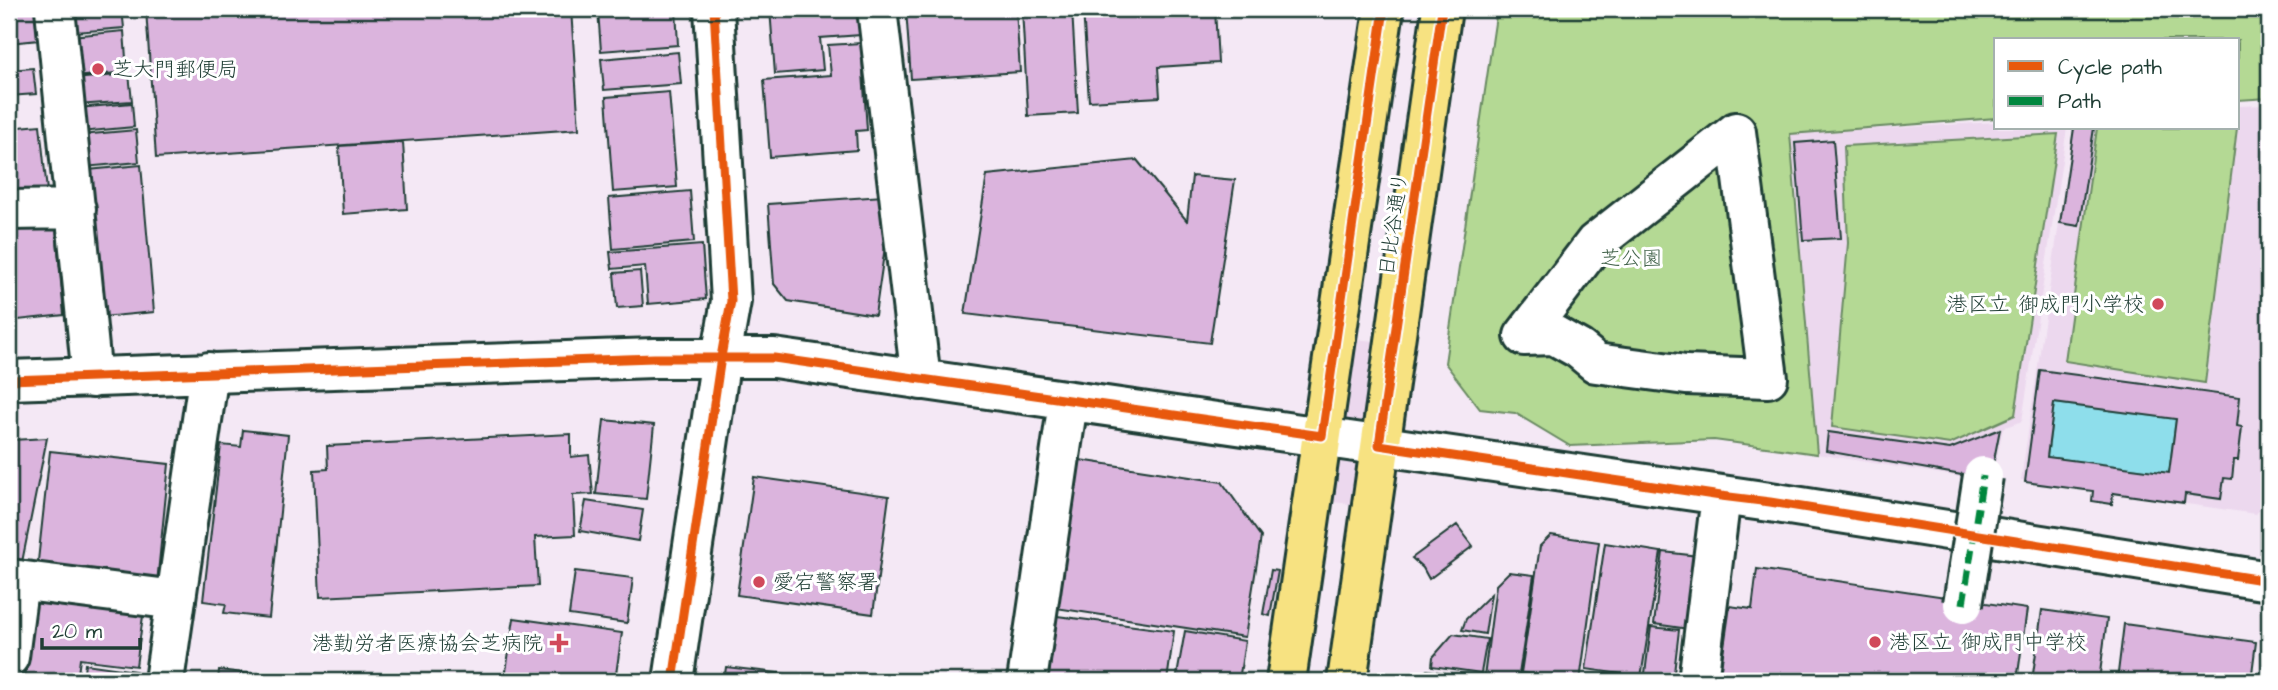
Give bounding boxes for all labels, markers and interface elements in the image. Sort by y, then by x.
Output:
legend [1994,38,2240,130]
text: Cycle path [2058,53,2163,84]
place label: 芝大門郵便局 [112,55,238,84]
marker: 芝大門郵便局 [90,61,106,77]
text: Path [2058,87,2102,116]
street label: 日比谷通り [1372,170,1415,278]
park label: 芝公園 [1600,244,1663,273]
place label: 港区立 御成門小学校 [1947,290,2144,319]
marker: 港区立 御成門小学校 [2150,296,2166,312]
place label: 愛宕警察署 [773,568,878,597]
marker: 愛宕警察署 [751,574,767,590]
scale bar [42,606,140,650]
text: 20 m [52,617,103,646]
place label: 港区立 御成門中学校 [1889,628,2086,657]
place label: 港勤労者医療協会芝病院 [312,629,543,658]
marker: 港勤労者医療協会芝病院 [549,633,569,653]
marker: 港区立 御成門中学校 [1867,634,1883,650]

